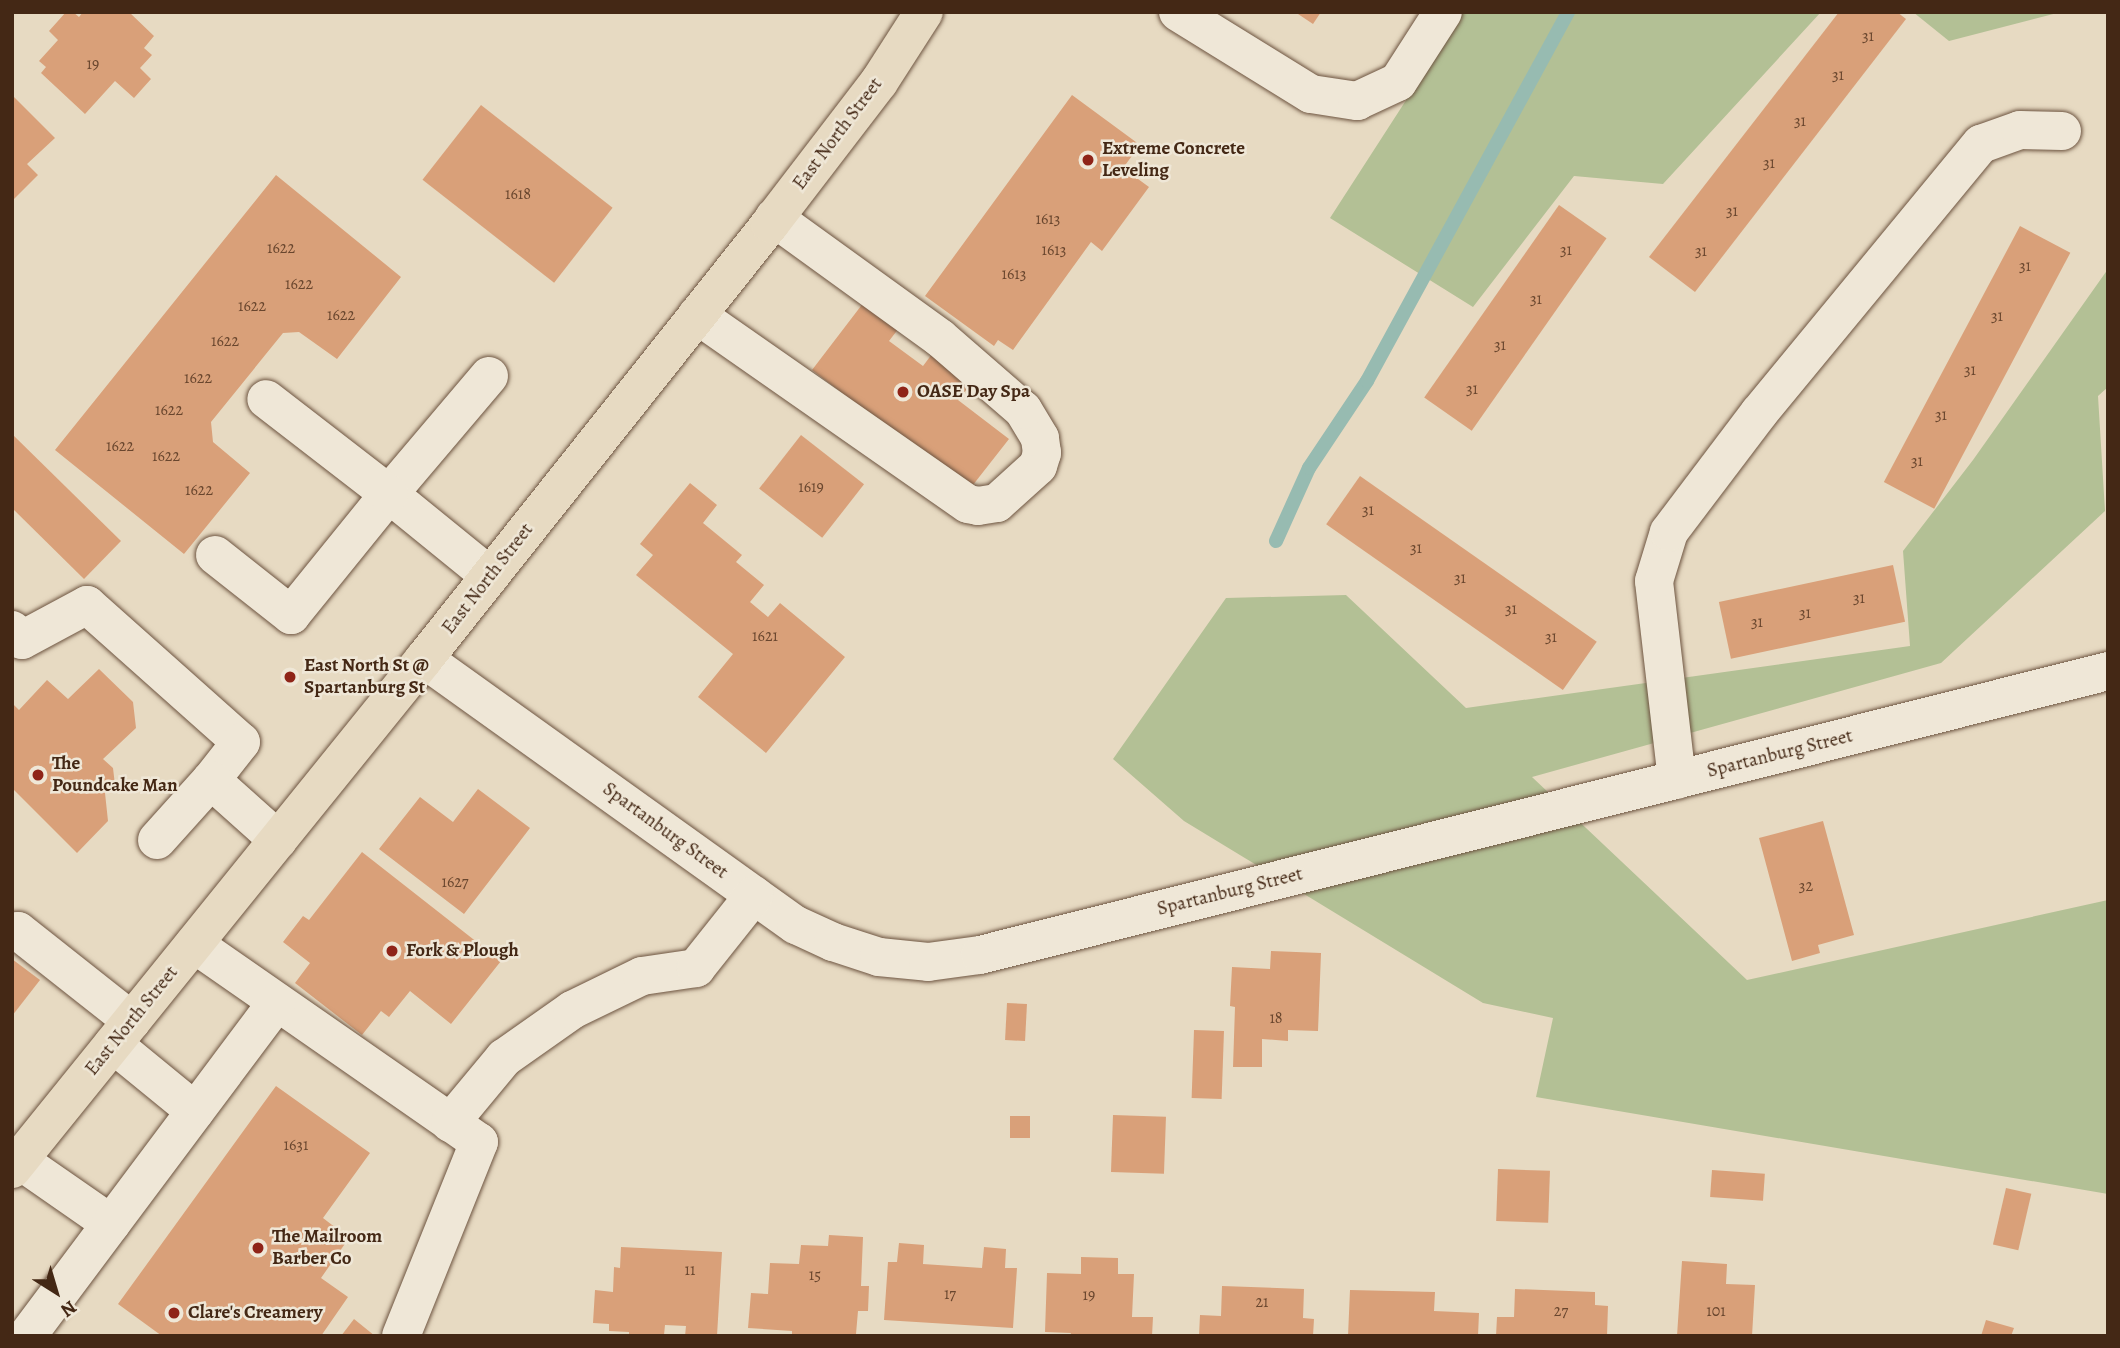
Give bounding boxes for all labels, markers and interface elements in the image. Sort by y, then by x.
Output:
house number: 31 [1862,26,1874,46]
house number: 19 [87,54,99,74]
house number: 31 [1832,65,1844,85]
street label: East North Street [788,74,888,194]
house number: 31 [1794,111,1806,131]
place label: Extreme Concrete Leveling [1102,138,1245,182]
marker: Extreme Concrete Leveling [1080,152,1096,168]
house number: 31 [1763,153,1775,173]
house number: 1618 [505,184,531,204]
house number: 31 [1726,201,1738,221]
house number: 1613 [1036,209,1060,229]
house number: 1622 [267,238,295,258]
house number: 1613 [1042,240,1066,260]
house number: 31 [1560,240,1572,260]
house number: 31 [1695,241,1707,261]
house number: 31 [2019,256,2031,276]
house number: 1613 [1002,264,1026,284]
house number: 1622 [285,274,313,294]
house number: 31 [1530,289,1542,309]
house number: 1622 [238,296,266,316]
house number: 1622 [327,305,355,325]
house number: 31 [1991,306,2003,326]
house number: 1622 [211,331,239,351]
house number: 31 [1494,335,1506,355]
house number: 31 [1964,360,1976,380]
house number: 1622 [184,368,212,388]
house number: 31 [1466,379,1478,399]
place label: OASE Day Spa [917,381,1030,403]
marker: OASE Day Spa [895,384,911,400]
house number: 1622 [155,400,183,420]
house number: 31 [1935,405,1947,425]
house number: 1622 [106,436,134,456]
house number: 1622 [152,446,180,466]
house number: 31 [1911,451,1923,471]
house number: 1619 [798,477,824,497]
house number: 1622 [185,480,213,500]
house number: 31 [1362,500,1374,520]
street label: East North Street [438,519,538,639]
house number: 31 [1410,538,1422,558]
house number: 31 [1454,568,1466,588]
house number: 31 [1853,588,1865,608]
house number: 31 [1505,599,1517,619]
house number: 31 [1799,603,1811,623]
house number: 31 [1751,612,1763,632]
house number: 1621 [752,626,778,646]
house number: 31 [1545,627,1557,647]
place label: East North St @ Spartanburg St [304,655,429,699]
marker: East North St @ Spartanburg St [282,669,298,685]
street label: Spartanburg Street [1705,725,1855,783]
place label: The Poundcake Man [52,753,178,797]
marker: The Poundcake Man [30,767,46,783]
street label: Spartanburg Street [598,778,732,884]
street label: Spartanburg Street [1155,863,1305,921]
house number: 1627 [441,872,469,892]
house number: 32 [1799,876,1813,896]
place label: Fork & Plough [406,940,519,962]
marker: Fork & Plough [384,943,400,959]
street label: East North Street [81,962,183,1080]
house number: 18 [1269,1008,1283,1028]
house number: 1631 [284,1135,308,1155]
place label: The Mailroom Barber Co [272,1226,382,1270]
marker: The Mailroom Barber Co [250,1240,266,1256]
north arrow [21,1257,91,1327]
house number: 11 [685,1260,695,1280]
house number: 15 [809,1265,821,1285]
house number: 17 [944,1284,956,1304]
house number: 19 [1083,1285,1095,1305]
house number: 21 [1255,1292,1269,1312]
text: N [55,1294,82,1323]
house number: 27 [1554,1301,1568,1321]
house number: 101 [1706,1301,1726,1321]
place label: Clare's Creamery [188,1302,323,1324]
marker: Clare's Creamery [166,1305,182,1321]

